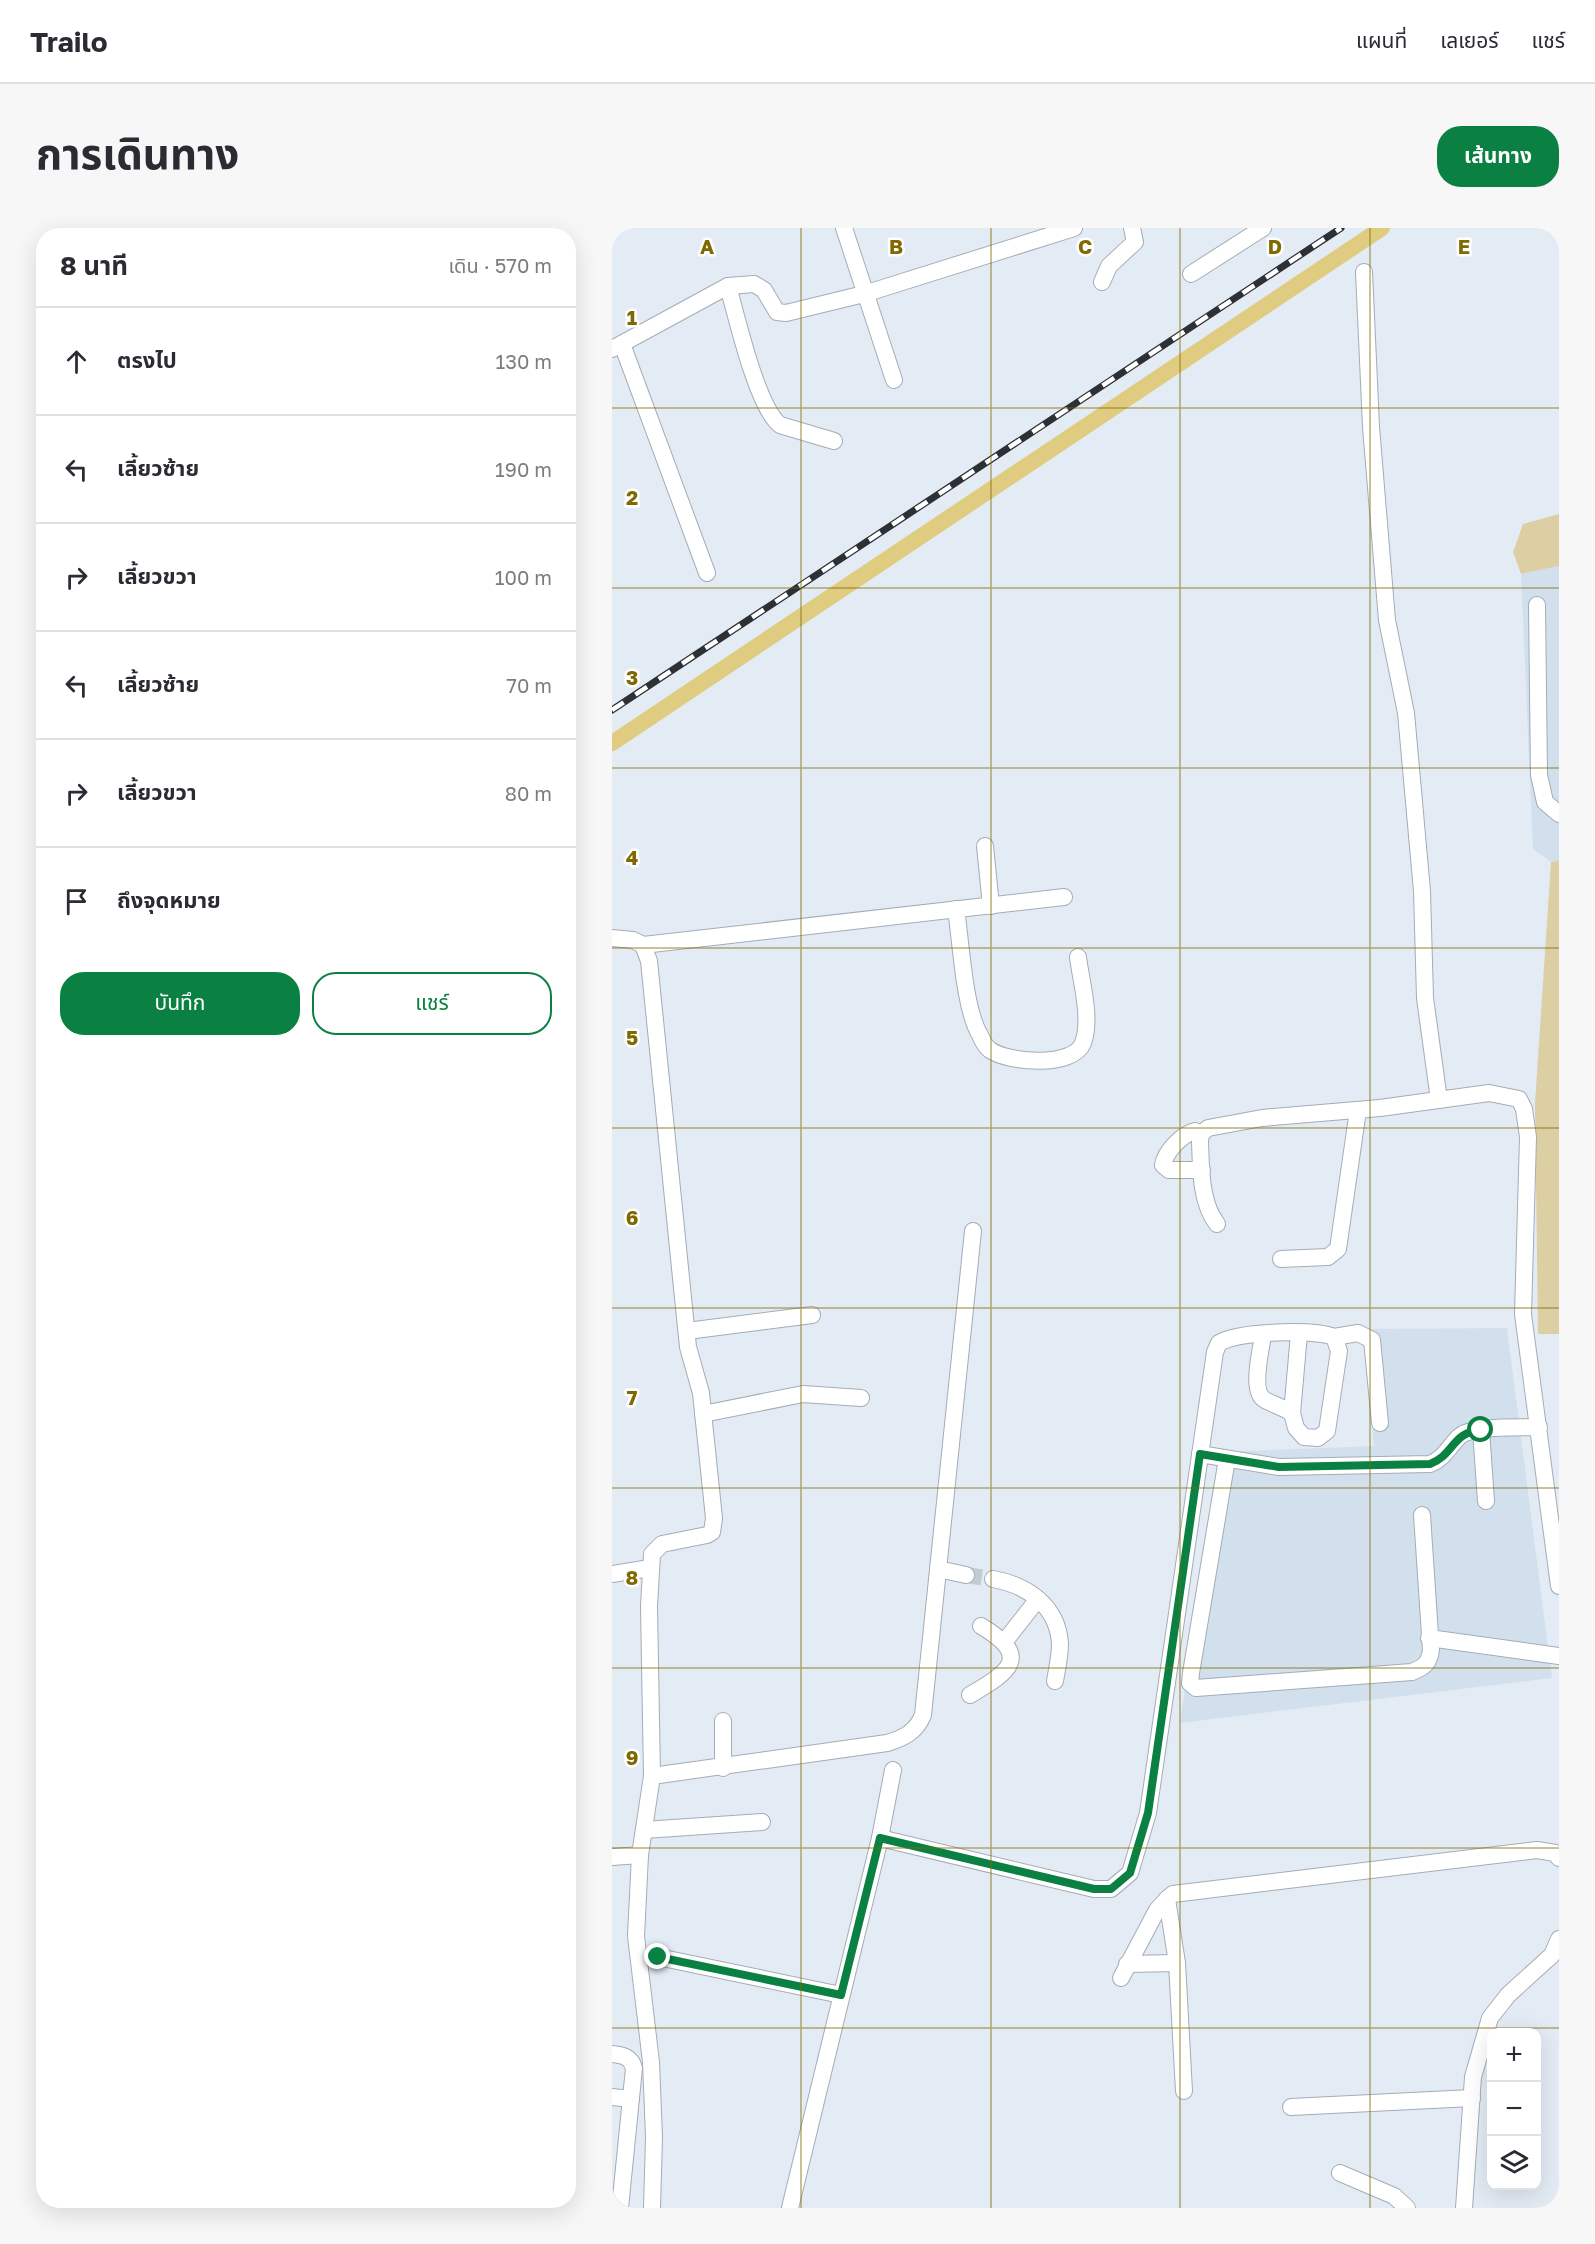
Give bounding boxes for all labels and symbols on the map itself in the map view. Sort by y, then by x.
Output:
text: A [700,234,714,258]
text: B [889,234,903,258]
text: C [1078,234,1092,258]
text: D [1268,234,1282,258]
text: E [1458,234,1470,258]
text: 1 [627,305,637,329]
text: 2 [626,485,638,509]
text: 3 [626,665,638,689]
text: 4 [626,845,638,869]
text: 5 [626,1025,638,1049]
text: 6 [626,1205,638,1229]
text: 7 [627,1385,638,1409]
route start [1467,1416,1493,1442]
text: 8 [626,1565,638,1589]
text: 9 [626,1745,638,1769]
route end [644,1943,670,1969]

